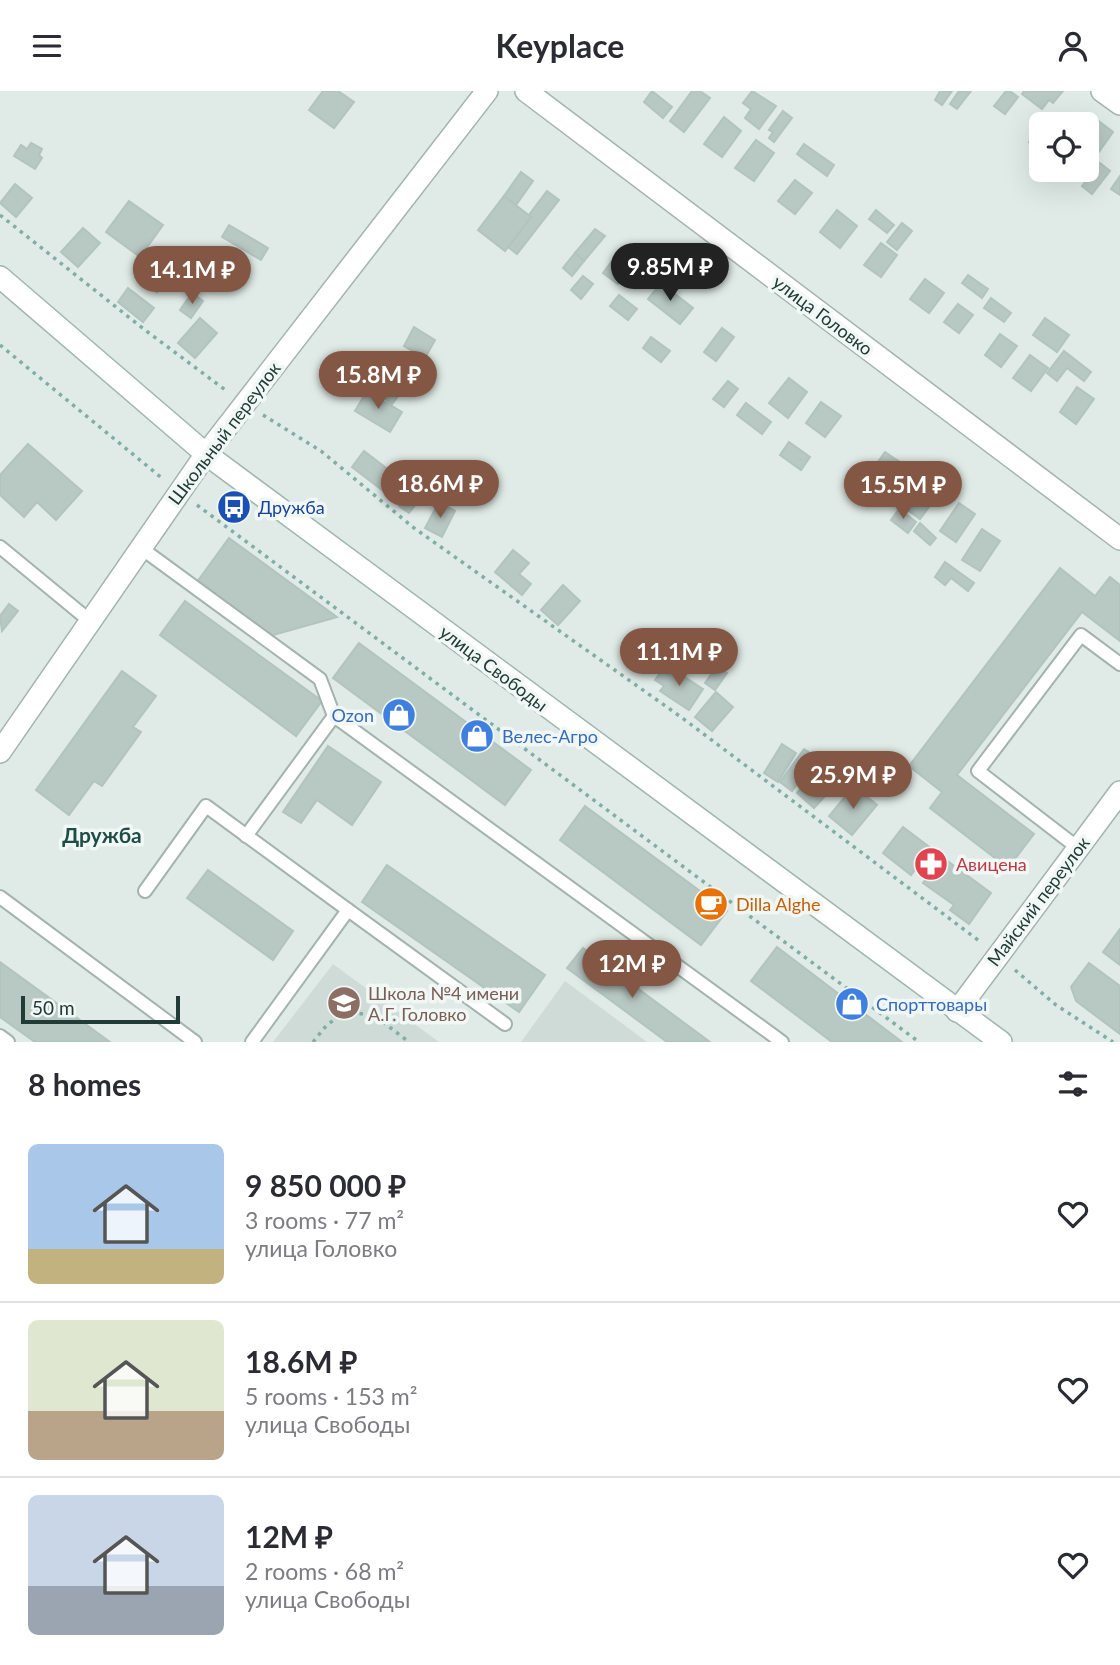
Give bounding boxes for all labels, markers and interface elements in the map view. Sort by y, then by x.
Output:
text: Keyplace [496,26,624,65]
icon: menu [28,27,66,65]
icon: person [1054,27,1092,65]
map controls [1029,112,1099,182]
button: locate [1029,112,1099,182]
pin: 9.85M ₽ [605,243,735,303]
pin: 14.1M ₽ [127,247,257,306]
text: 9.85M ₽ [627,252,713,280]
text: 14.1M ₽ [149,255,235,283]
street label: улица Головко [769,270,877,360]
pin: 15.8M ₽ [313,351,443,411]
street label: Школьный переулок [163,357,285,509]
text: 15.8M ₽ [335,360,421,388]
pin: 18.6M ₽ [375,461,505,520]
pin: 15.5M ₽ [838,461,968,521]
text: 18.6M ₽ [397,469,483,497]
text: 15.5M ₽ [860,470,946,498]
bus stop icon: Дружба [215,488,253,526]
place label: Дружба [258,496,325,518]
street label: улица Свободы [436,620,552,716]
pin: 11.1M ₽ [614,629,744,688]
text: 11.1M ₽ [636,637,722,665]
shop icon: Ozon [380,696,418,734]
place label: Ozon [332,704,374,726]
shop icon: Велес-Агро [458,717,496,755]
place label: Велес-Агро [502,725,598,747]
pin: 25.9M ₽ [788,751,918,811]
text: 25.9M ₽ [810,760,896,788]
district label: Дружба [62,822,142,847]
street label: Майский переулок [982,831,1094,970]
pharmacy icon: Авицена [912,845,950,883]
place label: Авицена [956,853,1027,875]
cafe icon: Dilla Alghe [692,885,730,923]
place label: Dilla Alghe [736,893,821,915]
pin: 12M ₽ [583,941,681,1000]
text: 12M ₽ [598,949,666,977]
place label: Школа №4 имени А.Г. Головко [368,982,519,1025]
school or university icon: Школа №4 имени А.Г. Головко [325,984,363,1022]
shop icon: Спорттовары [833,985,871,1023]
scale bar [21,993,180,1025]
place label: Спорттовары [876,993,987,1015]
text: 50 m [32,996,75,1019]
icon: filters [1054,1065,1092,1103]
text: 8 homes [28,1066,141,1102]
text: 9 850 000 ₽ [245,1167,406,1203]
icon: home [84,1172,168,1256]
icon: heart [1054,1195,1092,1233]
text: 3 rooms · 77 m² [245,1206,404,1234]
text: улица Головко [245,1234,397,1262]
text: 18.6M ₽ [245,1343,357,1379]
icon: home [84,1348,168,1432]
icon: heart [1054,1371,1092,1409]
text: 5 rooms · 153 m² [245,1382,417,1410]
text: улица Свободы [245,1410,410,1438]
text: 12M ₽ [245,1518,333,1554]
icon: home [84,1523,168,1607]
icon: heart [1054,1546,1092,1584]
text: 2 rooms · 68 m² [245,1557,404,1585]
text: улица Свободы [245,1585,410,1613]

